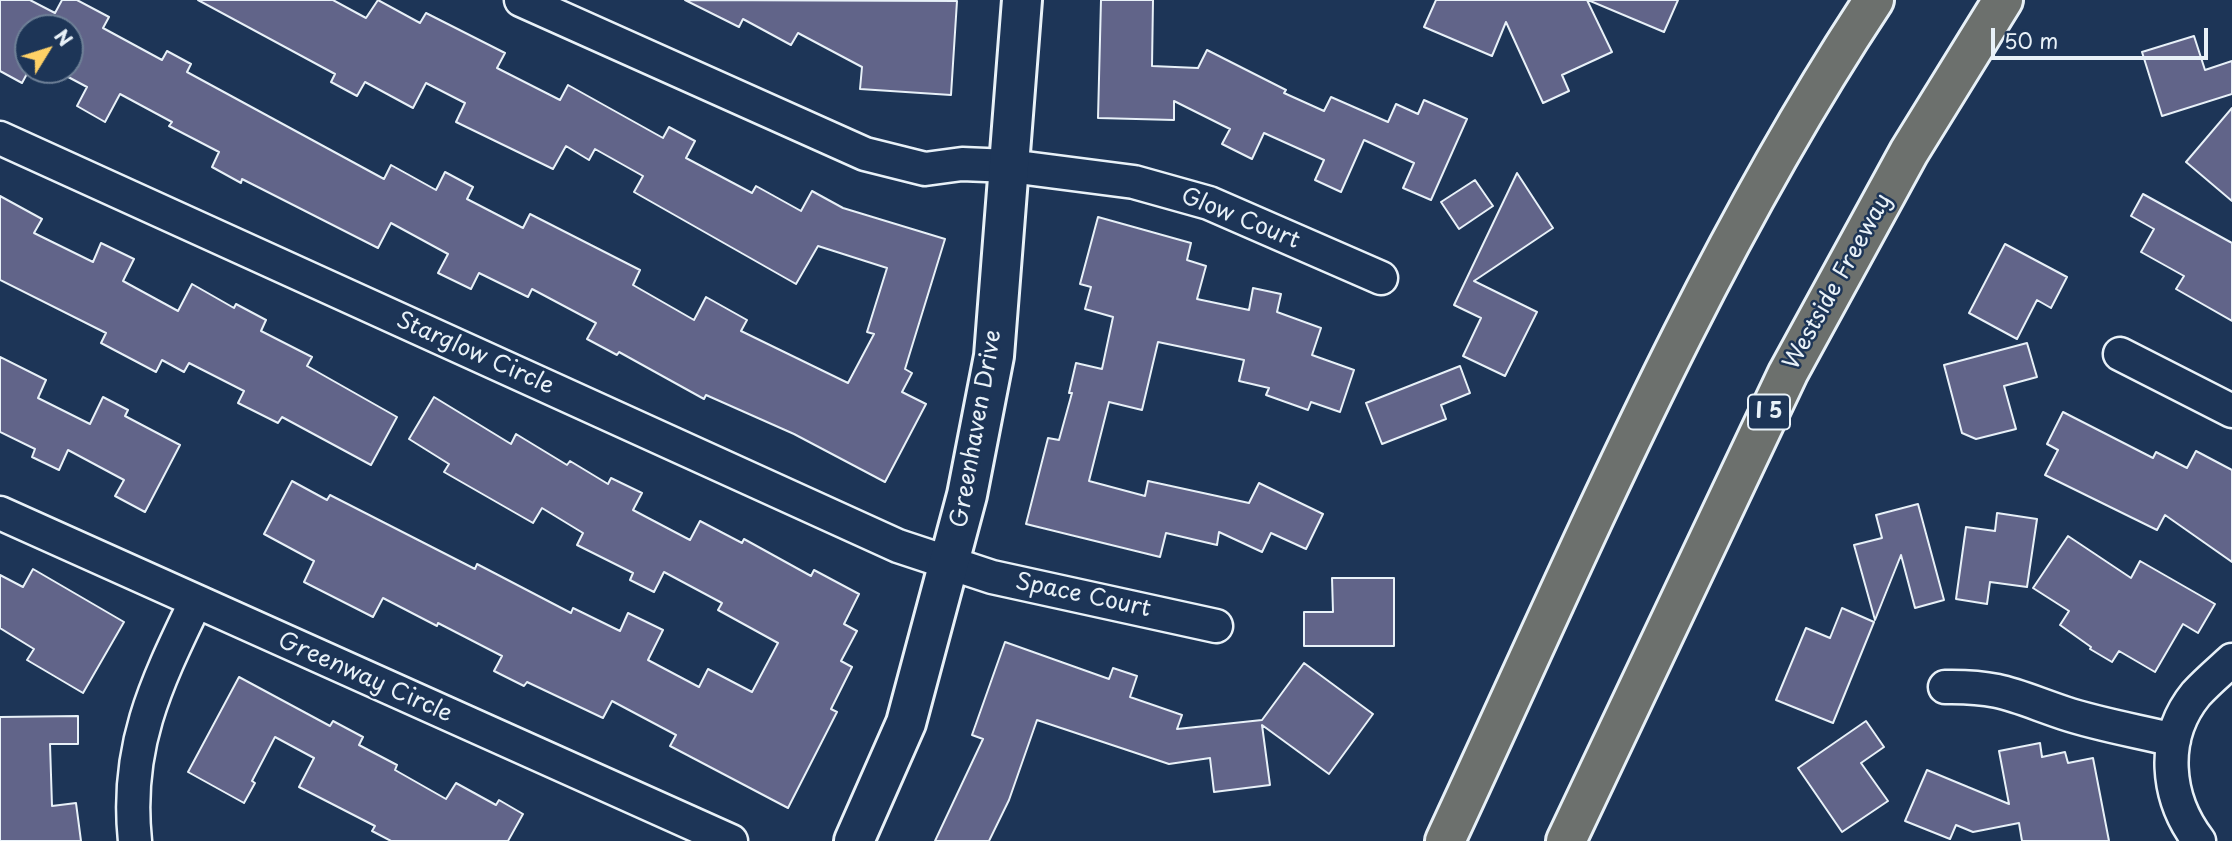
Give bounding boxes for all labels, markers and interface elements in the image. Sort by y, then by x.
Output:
north arrow [14,14,84,84]
scale bar [1994,14,2211,58]
text: N [48,23,80,52]
text: 50 m [2004,24,2058,56]
street label: Glow Court [1177,183,1303,255]
street label: Westside Freeway [1778,189,1898,375]
street label: Starglow Circle [392,307,558,401]
street label: Greenhaven Drive [946,328,1008,530]
road number: I 5 [1748,394,1790,430]
street label: Space Court [1013,568,1153,624]
street label: Greenway Circle [273,627,457,729]

